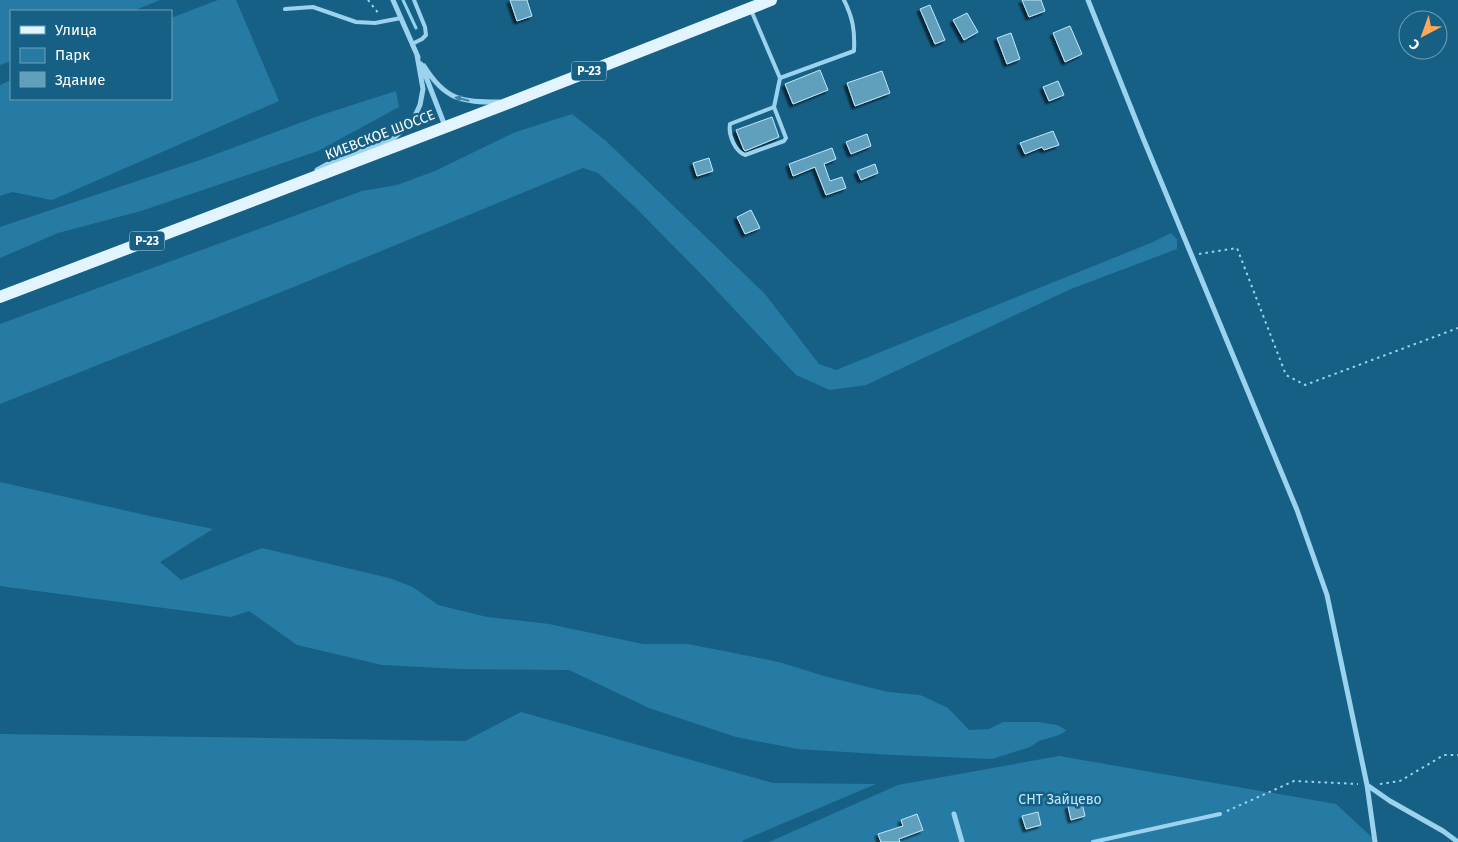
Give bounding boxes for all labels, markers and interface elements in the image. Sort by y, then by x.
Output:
legend [10,10,172,100]
north arrow [1398,10,1448,60]
text: Улица [55,21,97,39]
text: С [1406,35,1423,53]
text: Парк [55,46,90,64]
road number: Р-23 [572,61,606,80]
text: Здание [55,71,105,89]
one-way arrow [455,95,470,103]
street label: КИЕВСКОЕ ШОССЕ [323,106,437,164]
road number: Р-23 [130,232,164,250]
park label: СНТ Зайцево [1018,791,1102,808]

